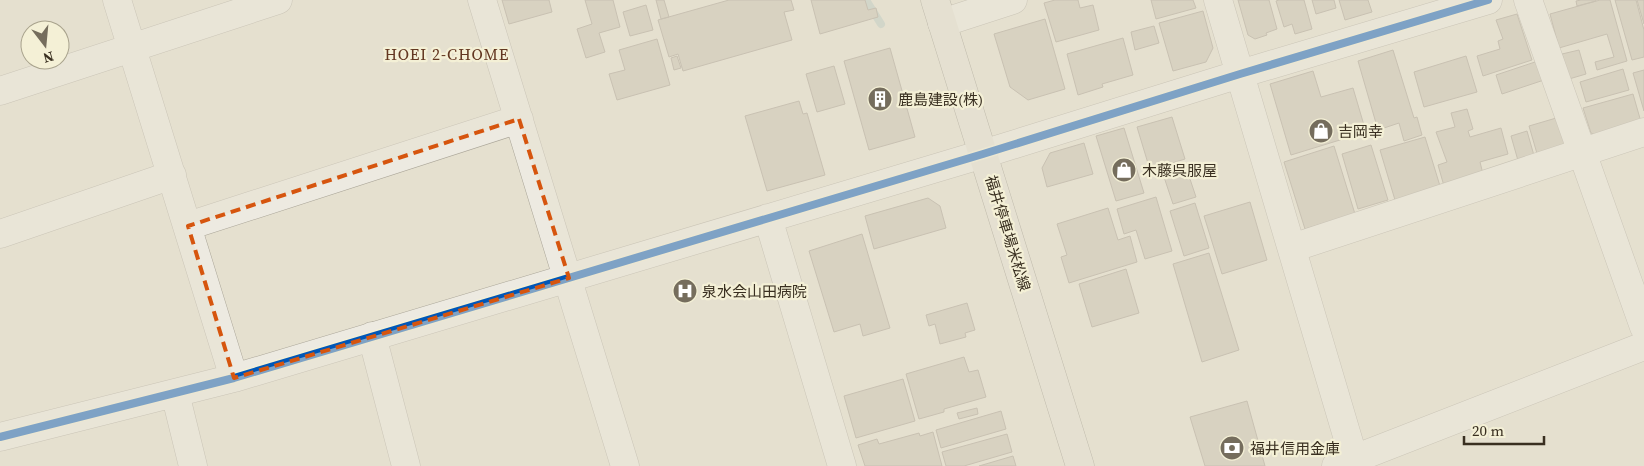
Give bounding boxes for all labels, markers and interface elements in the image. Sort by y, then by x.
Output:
north arrow [20,20,70,70]
district label: HOEI 2-CHOME [384,43,510,65]
text: N [41,46,56,69]
building icon: 鹿島建設(株) [867,86,893,112]
place label: 鹿島建設(株) [898,89,983,110]
shop icon: 吉岡幸 [1308,118,1334,144]
place label: 吉岡幸 [1338,121,1383,142]
shop icon: 木藤呉服屋 [1111,157,1137,183]
place label: 木藤呉服屋 [1142,160,1217,181]
street label: 福井停車場米松線 [980,173,1036,293]
hospital icon: 泉水会山田病院 [672,278,698,304]
place label: 泉水会山田病院 [702,281,807,302]
scale bar [1464,414,1544,446]
text: 20 m [1472,420,1504,441]
bank icon: 福井信用金庫 [1219,435,1245,461]
place label: 福井信用金庫 [1250,438,1340,459]

